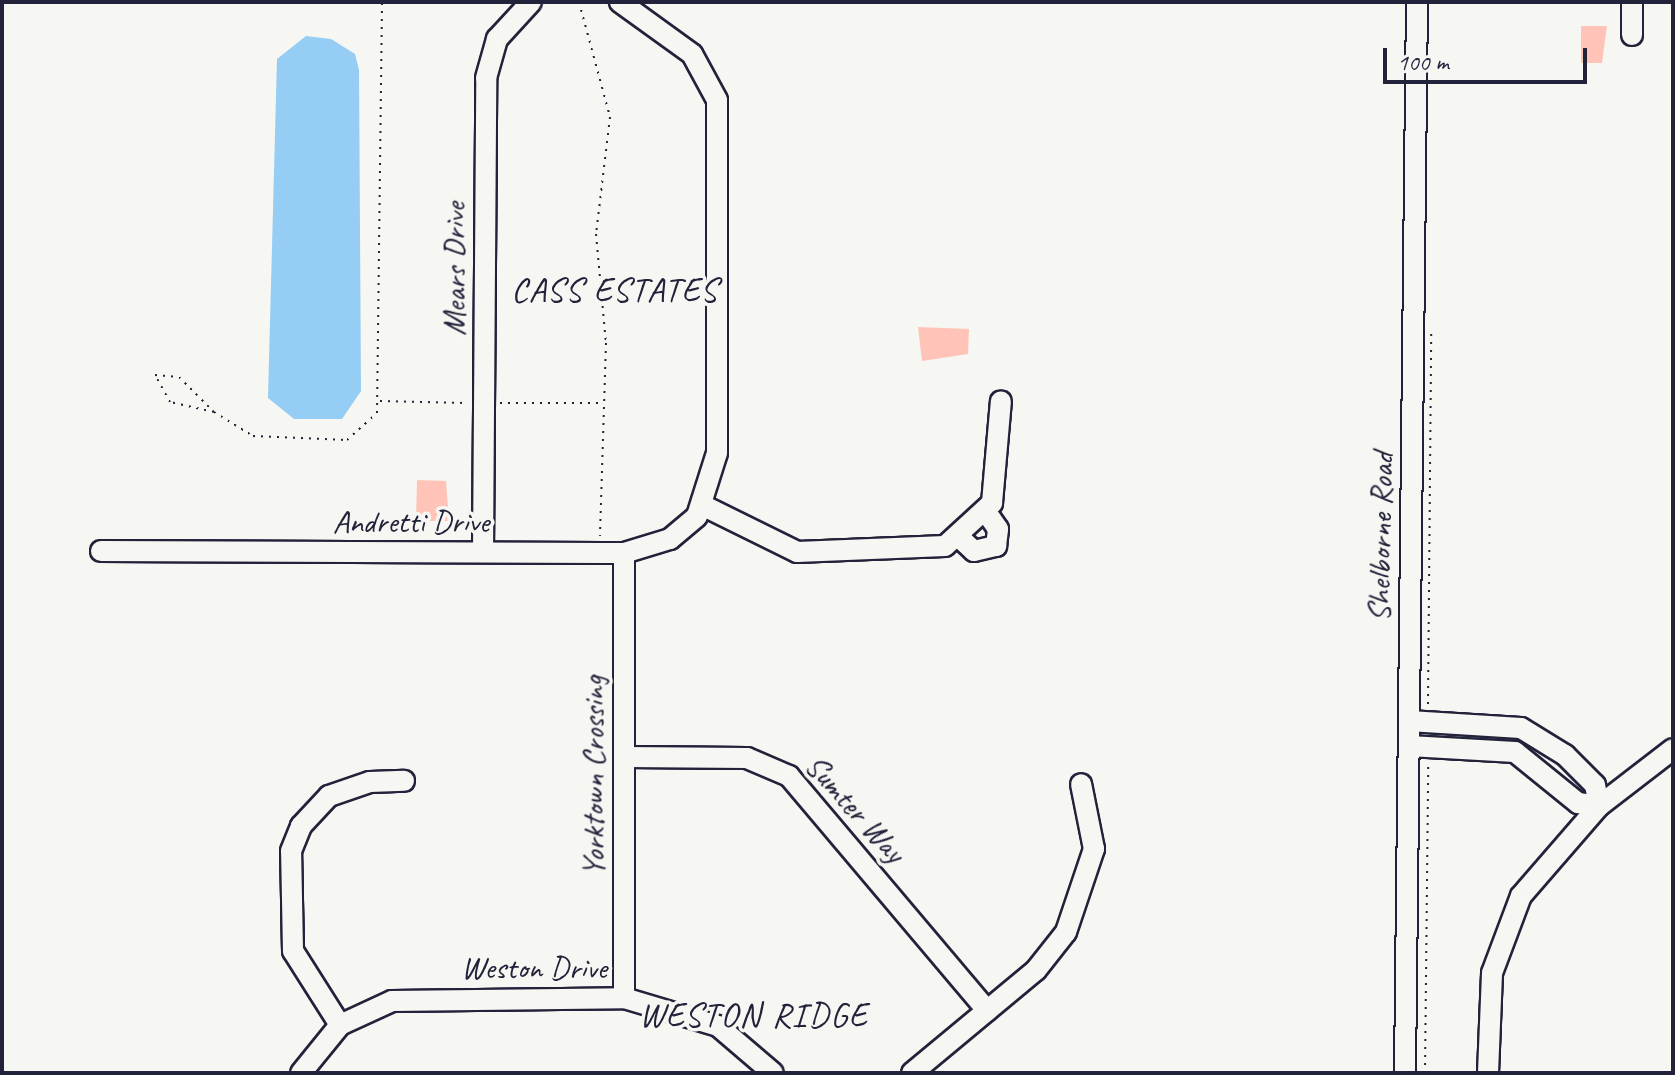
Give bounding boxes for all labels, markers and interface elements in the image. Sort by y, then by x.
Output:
scale bar [1387,32,1591,82]
text: 100 m [1397,47,1449,77]
street label: Mears Drive [436,202,474,336]
district label: CASS ESTATES [510,270,720,310]
street label: Shelborne Road [1360,452,1402,622]
street label: Andretti Drive [332,503,490,541]
street label: Yorktown Crossing [575,676,613,876]
street label: Sumter Way [796,747,914,871]
street label: Weston Drive [461,949,607,987]
district label: WESTON RIDGE [639,995,869,1035]

